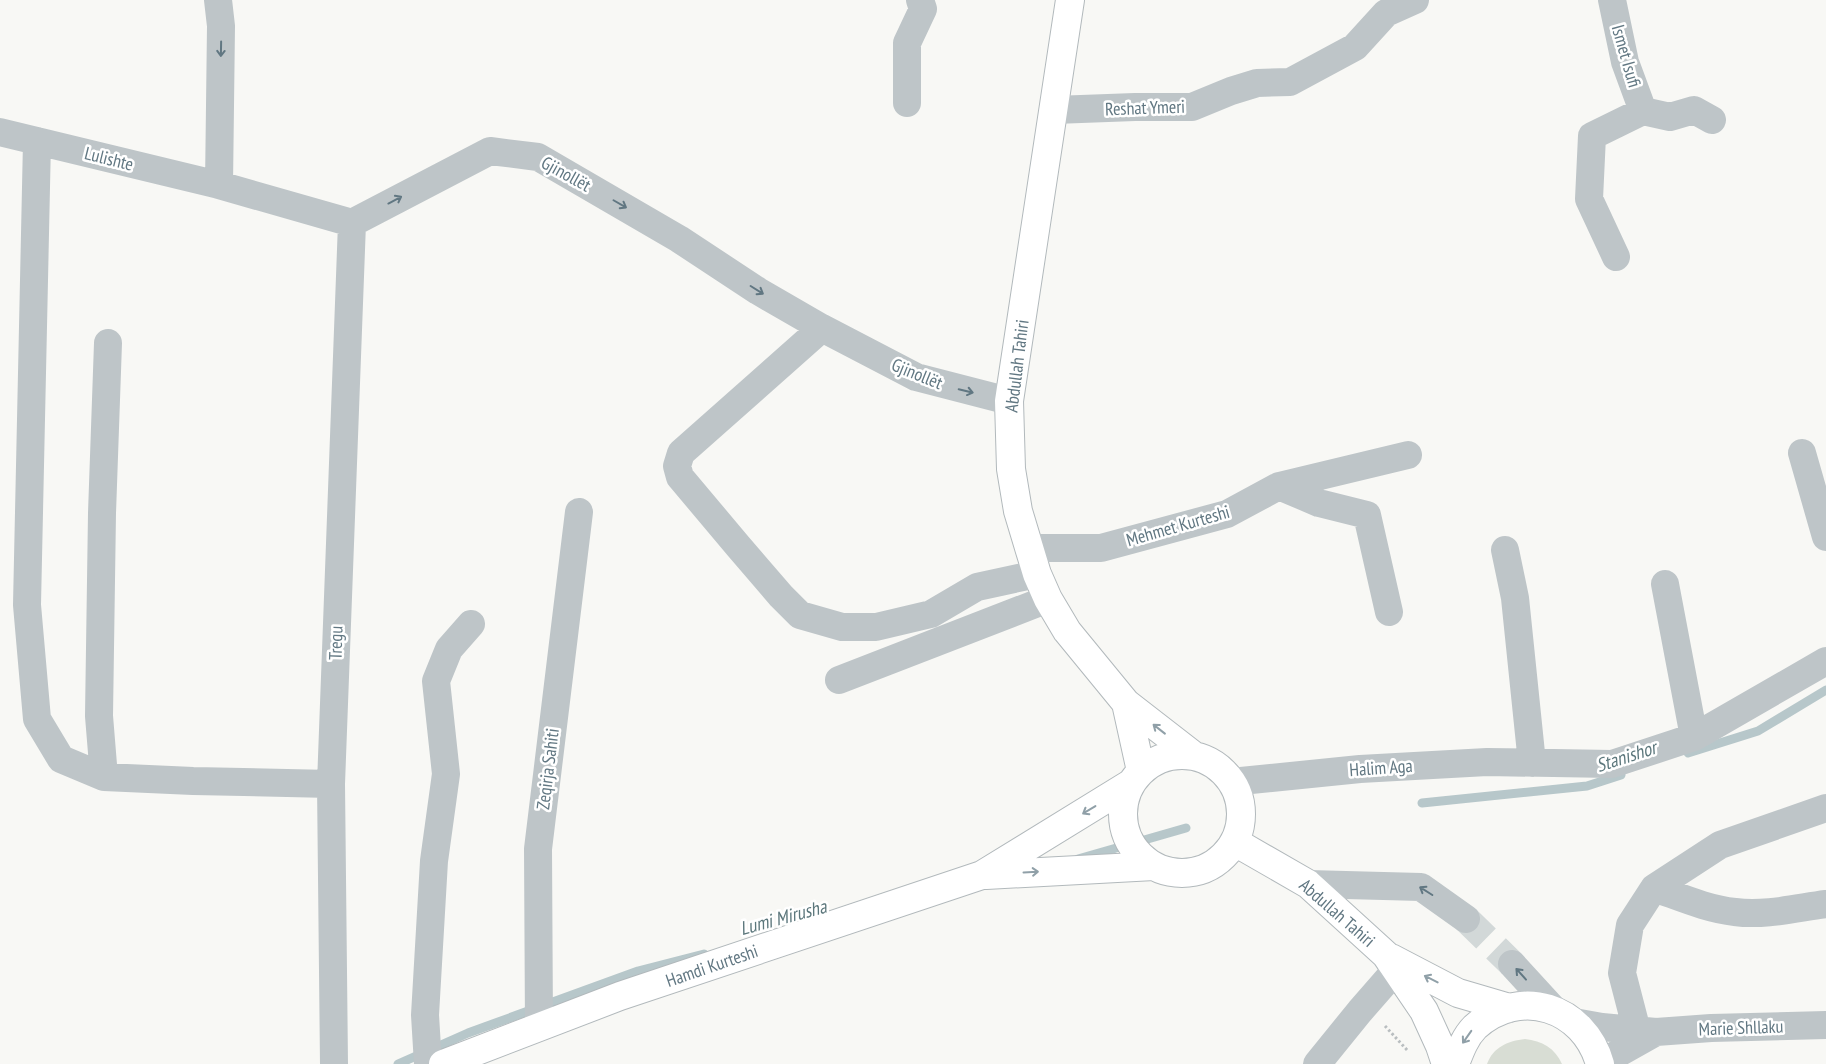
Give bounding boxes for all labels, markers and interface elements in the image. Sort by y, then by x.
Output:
street label: Ismet Isufi [1607,22,1646,90]
one-way arrow [216,40,225,56]
street label: Reshat Ymeri [1105,95,1185,120]
street label: Lulishte [82,141,136,176]
street label: Gjinollët [537,151,595,197]
one-way arrow [387,195,402,204]
one-way arrow [612,200,626,210]
one-way arrow [750,286,764,296]
street label: Abdullah Tahiri [999,318,1034,414]
street label: Gjinollët [888,353,946,394]
one-way arrow [957,387,973,396]
street label: Mehmet Kurteshi [1123,500,1232,551]
street label: Tregu [323,625,348,661]
one-way arrow [1152,724,1166,734]
street label: Zeqirja Sahiti [531,727,564,811]
water label: Stanishor [1593,734,1662,777]
street label: Halim Aga [1349,754,1413,781]
one-way arrow [1082,805,1096,815]
one-way arrow [1023,868,1039,877]
street label: Abdullah Tahiri [1295,873,1380,952]
one-way arrow [1420,886,1434,896]
water label: Lumi Mirusha [737,894,830,940]
street label: Hamdi Kurteshi [663,939,761,992]
one-way arrow [1515,968,1527,981]
one-way arrow [1424,974,1439,983]
street label: Marie Shllaku [1698,1015,1784,1040]
one-way arrow [1462,1030,1473,1043]

